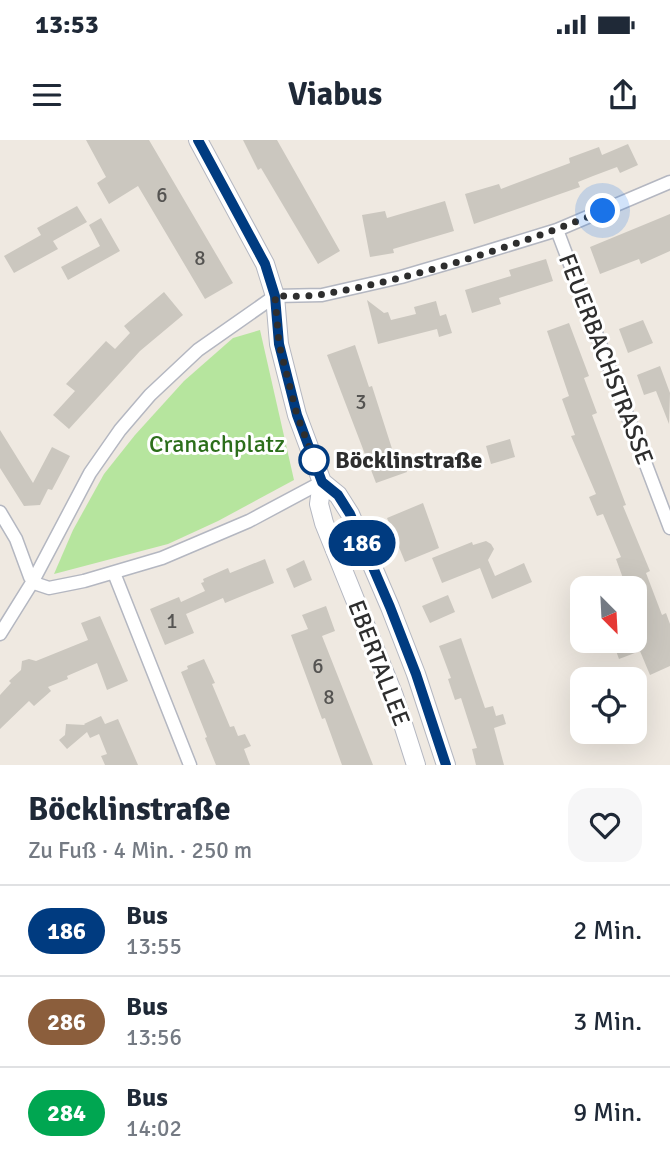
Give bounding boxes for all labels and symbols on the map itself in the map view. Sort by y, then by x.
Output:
house number: 6 [156,182,168,208]
your location [585,193,620,228]
house number: 8 [194,245,206,271]
street label: FEUERBACHSTRASSE [552,249,660,469]
house number: 3 [355,389,367,415]
park label: Cranachplatz [149,429,285,459]
marker: Böcklinstraße [299,445,329,475]
place label: Böcklinstraße [335,445,482,475]
line badge: 186 [322,520,402,566]
north arrow [570,576,648,653]
street label: EBERTALLEE [341,596,417,730]
house number: 1 [166,608,178,634]
house number: 6 [312,653,324,679]
house number: 8 [323,684,335,710]

